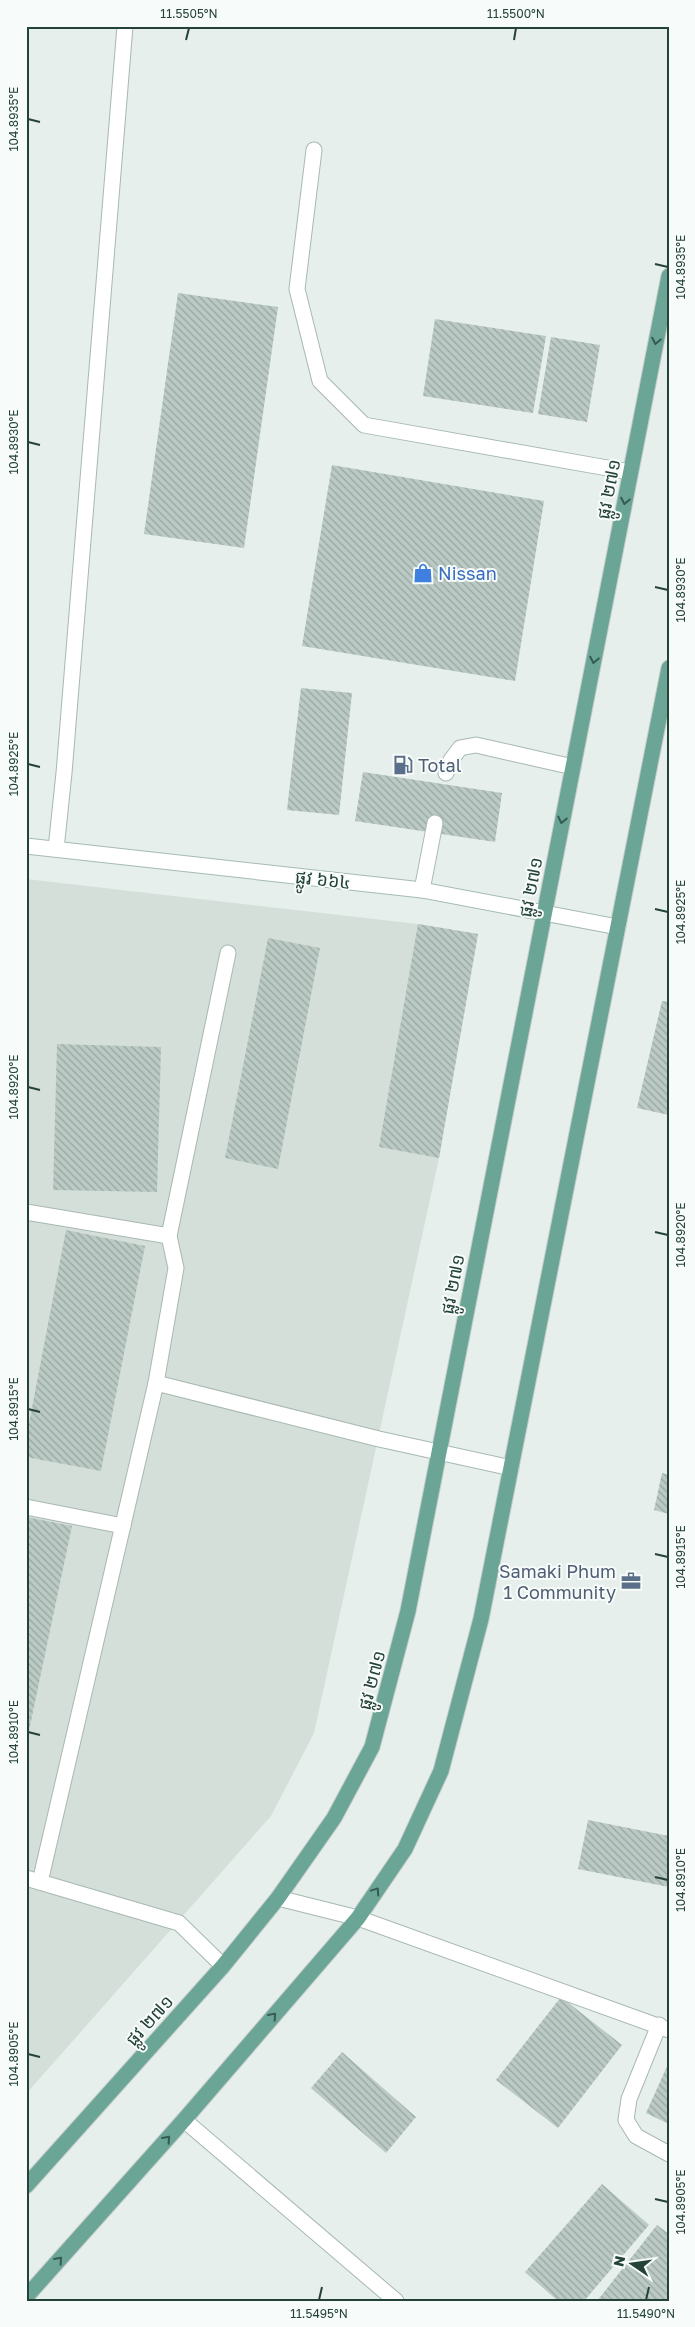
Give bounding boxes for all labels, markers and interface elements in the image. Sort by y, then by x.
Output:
text: 11.5505°N [160,6,218,21]
text: 11.5500°N [487,6,545,21]
text: 104.8935°E [6,87,21,151]
text: 104.8935°E [673,235,688,299]
one-way arrow [651,337,662,346]
text: 104.8930°E [6,409,21,475]
street label: ផ្លូវ ២៧១ [591,457,631,522]
one-way arrow [620,496,630,505]
text: 104.8930°E [673,557,688,623]
shop icon: Nissan [412,562,434,584]
place label: Nissan [438,562,497,584]
one-way arrow [589,656,600,665]
text: 104.8925°E [6,732,21,796]
fuel station icon: Total [392,754,414,776]
place label: Total [418,754,462,776]
one-way arrow [558,815,568,824]
street label: ផ្លូវ ២៧១ [513,855,553,920]
street label: ផ្លូវ ៦៦៤ [293,865,352,899]
text: 104.8925°E [673,880,688,944]
text: 104.8920°E [6,1054,21,1120]
text: 104.8920°E [673,1202,688,1268]
street label: ផ្លូវ ២៧១ [435,1252,475,1317]
text: 104.8915°E [6,1377,21,1441]
text: 104.8915°E [673,1525,688,1589]
place label: Samaki Phum 1 Community [499,1560,616,1603]
office icon: Samaki Phum 1 Community [620,1570,642,1592]
street label: ផ្លូវ ២៧១ [353,1648,396,1714]
text: 104.8910°E [6,1700,21,1764]
text: 104.8910°E [673,1848,688,1912]
one-way arrow [370,1887,379,1897]
street label: ផ្លូវ ២៧១ [120,1990,182,2054]
one-way arrow [267,2013,276,2022]
text: 104.8905°E [6,2021,21,2087]
one-way arrow [161,2135,170,2144]
text: 104.8905°E [673,2169,688,2235]
north arrow [608,2240,658,2290]
text: N [609,2254,628,2268]
one-way arrow [53,2257,62,2266]
text: 11.5495°N [290,2306,348,2321]
text: 11.5490°N [617,2306,675,2321]

